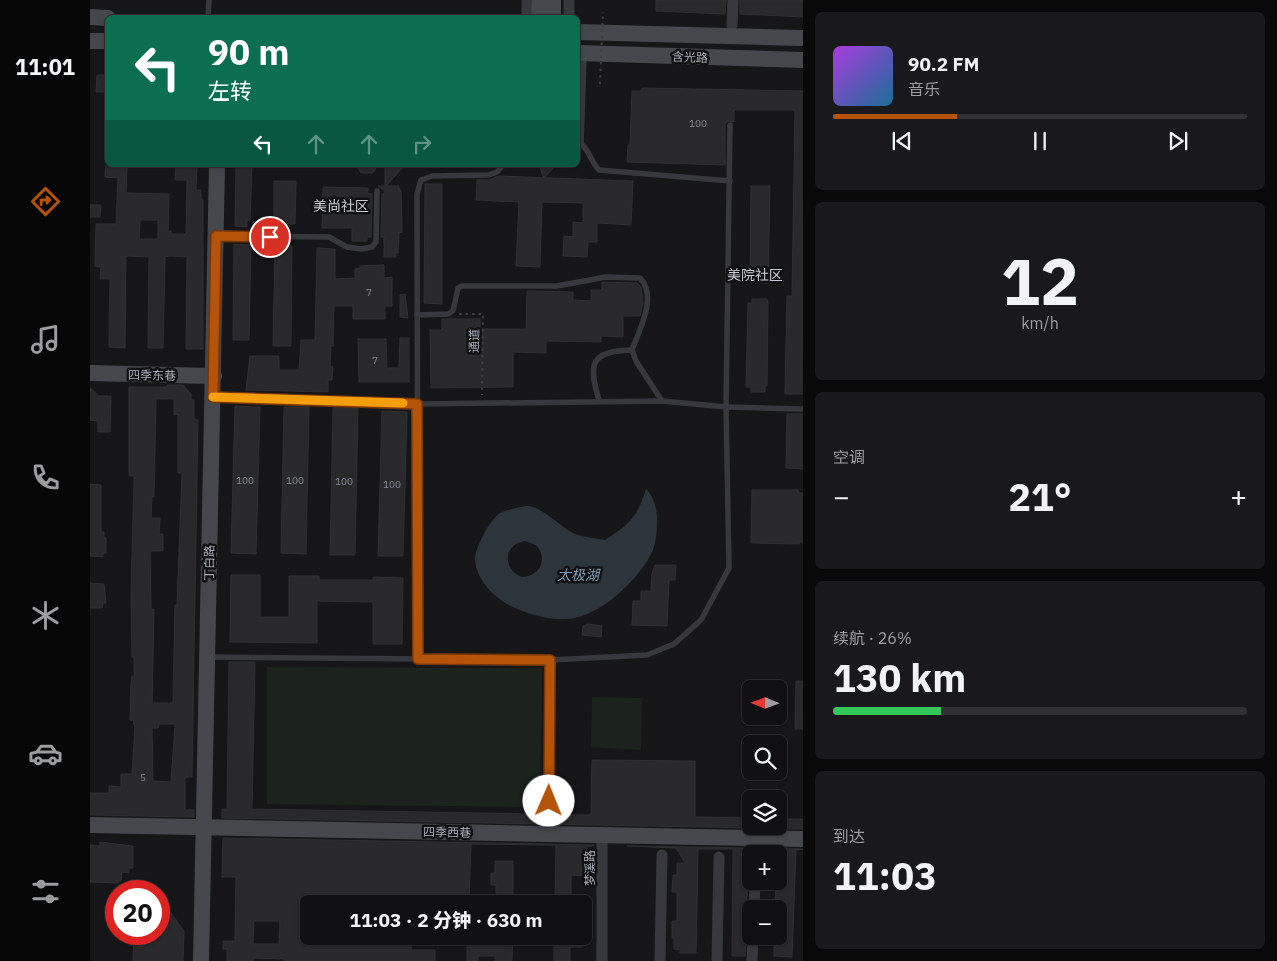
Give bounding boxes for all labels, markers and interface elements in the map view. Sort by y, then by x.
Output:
text: 90 m [208,29,290,75]
icon: left [125,35,190,100]
street label: 含光路 [672,49,708,65]
text: 11:01 [15,52,75,81]
text: 90.2 FM [908,52,979,76]
text: 左转 [208,76,252,105]
text: 音乐 [908,79,940,99]
house number: 100 [689,117,707,130]
icon: previous [888,127,916,155]
icon: pause [1026,127,1054,155]
icon: next [1164,127,1192,155]
icon: left [249,130,277,158]
icon: ahead [302,130,330,158]
icon: ahead [355,130,383,158]
icon: right [408,130,436,158]
icon: directions [28,184,63,219]
district label: 美尚社区 [313,197,369,215]
pin [249,216,291,258]
icon: arrive [256,223,284,251]
text: 12 [1001,238,1079,323]
district label: 美院社区 [727,266,783,284]
house number: 7 [366,286,372,299]
text: km/h [1021,313,1059,333]
icon: music [28,322,63,357]
street label: 通道 [466,329,482,353]
house number: 7 [372,354,378,367]
street label: 四季东巷 [128,367,176,383]
text: 空调 [833,447,865,467]
icon: phone [28,460,63,495]
text: 21° [1008,472,1072,521]
house number: 100 [236,474,254,487]
house number: 100 [286,474,304,487]
house number: 100 [335,475,353,488]
house number: 100 [383,478,401,491]
text: − [833,478,850,515]
text: + [1230,478,1247,515]
street label: 丁白路 [201,545,217,581]
water label: 太极湖 [557,566,601,584]
icon: climate [28,598,63,633]
text: 续航 · 26% [833,628,912,648]
text: 130 km [833,653,966,702]
north arrow [742,680,788,725]
map controls [742,680,787,945]
button: search [742,735,787,780]
icon: car [28,736,63,771]
house number: 5 [140,771,146,784]
position arrow [522,774,574,826]
button: layers [742,790,787,835]
street label: 四季西巷 [423,824,471,840]
text: 到达 [833,826,865,846]
button: + [742,845,787,890]
street label: 梦溪路 [582,850,597,886]
text: 11:03 [833,851,937,900]
icon: filters [28,874,63,909]
speed limit sign: 20 [105,880,170,945]
button: − [742,900,787,945]
text: 11:03 · 2 分钟 · 630 m [350,908,542,932]

